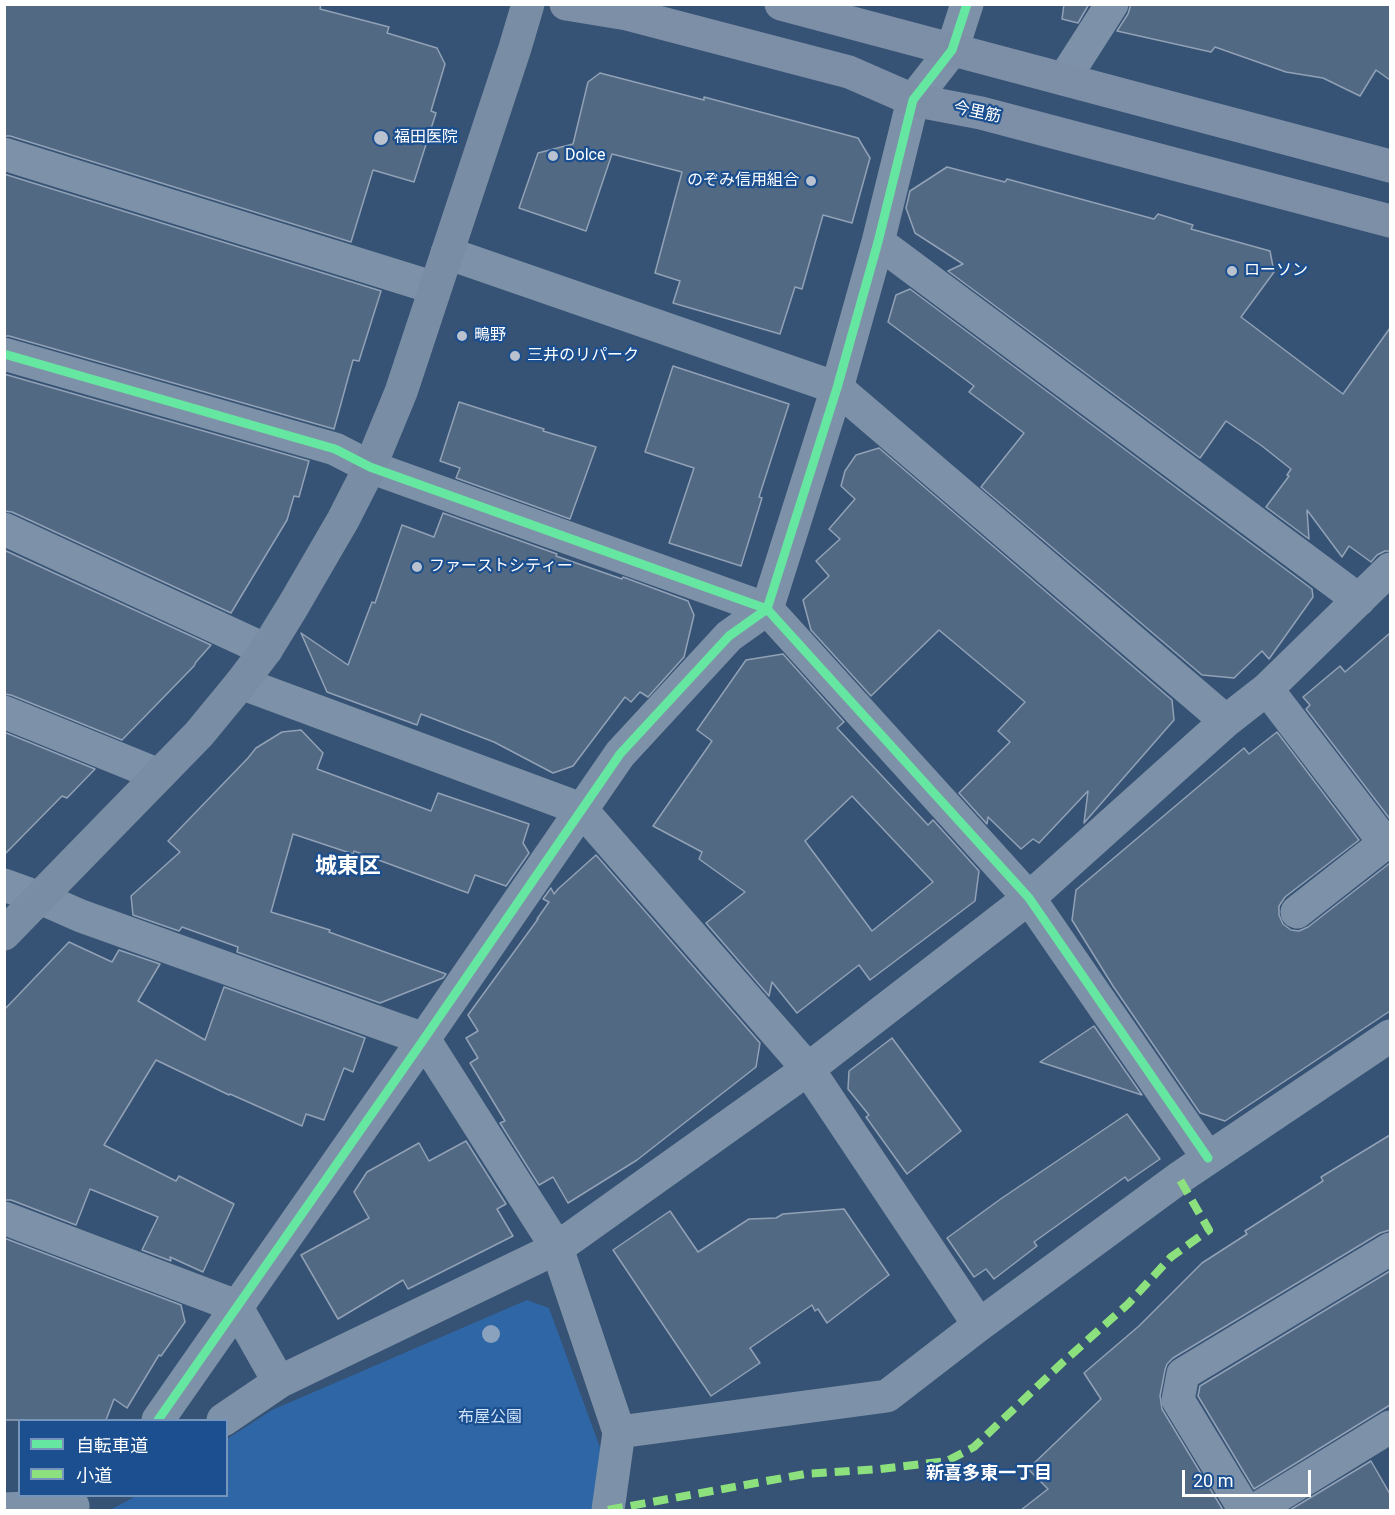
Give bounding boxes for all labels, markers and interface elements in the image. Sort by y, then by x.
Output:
street label: 今里筋 [952,99,1002,127]
place label: 福田医院 [394,128,458,148]
marker: 福田医院 [372,129,390,147]
place label: Dolce [565,146,605,166]
marker: Dolce [546,149,560,163]
place label: のぞみ信用組合 [687,171,799,191]
marker: のぞみ信用組合 [804,174,818,188]
place label: ローソン [1244,261,1308,281]
marker: ローソン [1225,264,1239,278]
place label: 鴫野 [474,326,506,346]
marker: 鴫野 [455,329,469,343]
place label: 三井のリパーク [527,346,639,366]
marker: 三井のリパーク [508,349,522,363]
place label: ファーストシティー [429,557,573,577]
marker: ファーストシティー [410,560,424,574]
district label: 城東区 [315,854,381,880]
park label: 布屋公園 [458,1408,522,1428]
legend [18,1419,228,1497]
text: 自転車道 [76,1435,148,1456]
scale bar [1185,1458,1314,1496]
district label: 新喜多東一丁目 [926,1463,1052,1485]
text: 小道 [76,1465,112,1486]
text: 20 m [1193,1470,1233,1491]

